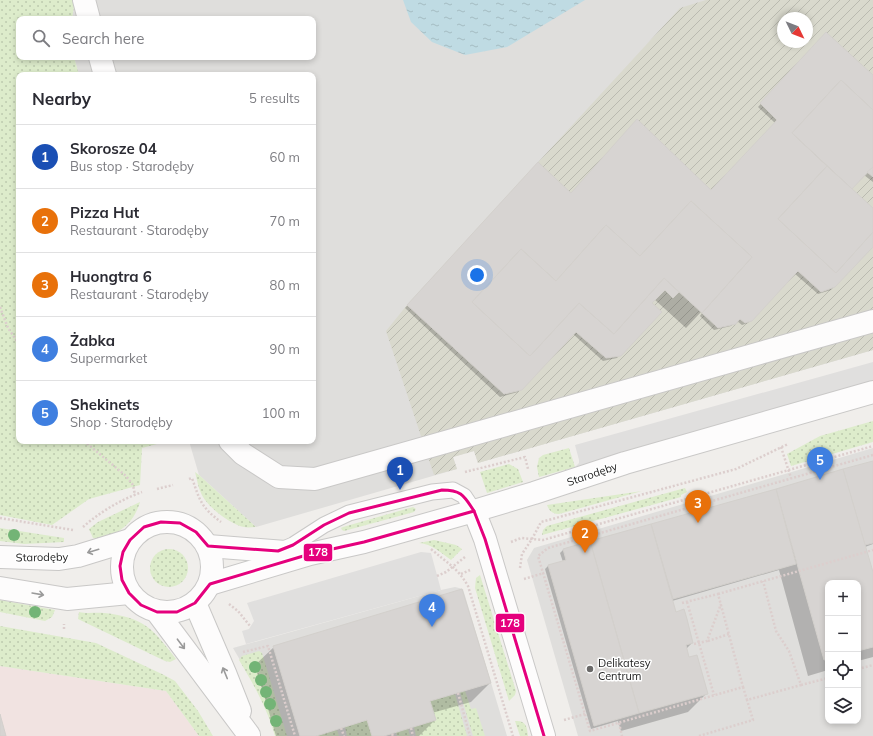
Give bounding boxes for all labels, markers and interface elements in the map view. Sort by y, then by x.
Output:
north arrow [777,12,813,48]
search box [16,16,316,60]
icon: search [30,27,52,49]
text: Search here [62,29,144,48]
text: Nearby [32,88,91,109]
text: 5 results [249,90,300,106]
text: Skorosze 04 [70,139,157,158]
text: 1 [41,149,49,165]
text: 60 m [270,149,300,165]
text: Bus stop · Starodęby [70,158,194,174]
text: Pizza Hut [70,203,139,222]
text: 2 [41,213,49,229]
text: 70 m [270,213,300,229]
text: Restaurant · Starodęby [70,222,209,238]
your location [467,265,487,285]
text: Huongtra 6 [70,267,152,286]
text: 3 [41,277,49,293]
text: 80 m [270,277,300,293]
text: Restaurant · Starodęby [70,286,209,302]
text: Żabka [70,331,115,350]
text: 4 [41,341,49,357]
text: 90 m [270,341,300,357]
text: Supermarket [70,350,147,366]
text: Shekinets [70,395,140,414]
text: 5 [41,405,49,421]
text: 100 m [262,405,300,421]
text: Shop · Starodęby [70,414,173,430]
pin: 5 [807,447,833,480]
pin: 1 [387,457,413,490]
street label: Starodęby [565,459,619,489]
pin: 3 [685,490,711,523]
pin: 2 [572,520,598,553]
line badge: 178 [303,543,333,562]
text: 178 [308,545,328,559]
one-way arrow [87,548,100,555]
street label: Starodęby [16,550,68,564]
map controls [825,580,861,724]
button: + [825,580,861,616]
one-way arrow [32,590,45,598]
pin: 4 [419,594,445,627]
line badge: 178 [495,613,525,633]
text: 178 [500,616,520,630]
button: − [825,616,861,652]
one-way arrow [177,638,185,649]
button: locate [825,652,861,688]
place label: Delikatesy Centrum [598,656,651,683]
marker: Delikatesy Centrum [585,664,595,674]
one-way arrow [221,667,228,679]
button: layers [825,688,861,724]

